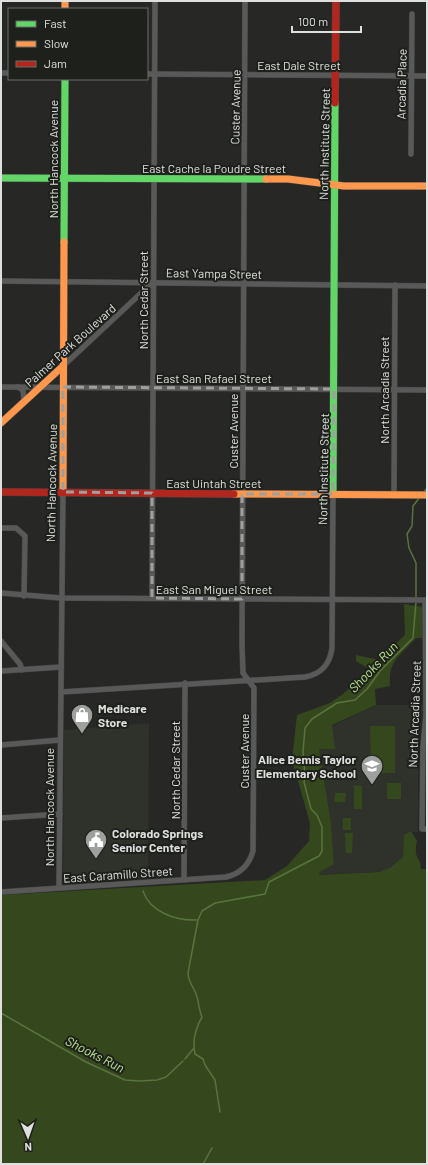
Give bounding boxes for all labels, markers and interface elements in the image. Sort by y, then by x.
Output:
legend [8,8,148,80]
scale bar [292,8,361,34]
text: 100 m [298,14,328,28]
text: Fast [44,16,67,30]
text: Slow [44,36,69,50]
street label: Arcadia Place [393,49,409,119]
text: Jam [44,56,67,70]
street label: East Dale Street [257,58,341,72]
street label: Custer Avenue [227,69,243,145]
street label: North Institute Street [316,88,332,200]
street label: North Hancock Avenue [46,100,60,218]
street label: East Cache la Poudre Street [142,161,286,175]
street label: North Cedar Street [136,251,150,349]
street label: East Yampa Street [166,265,262,281]
street label: Palmer Park Boulevard [22,301,118,389]
street label: North Arcadia Street [377,336,391,444]
street label: East San Rafael Street [156,371,272,385]
street label: Custer Avenue [226,394,240,468]
street label: North Institute Street [315,413,331,525]
street label: North Hancock Avenue [43,424,59,542]
street label: East Uintah Street [166,476,262,490]
street label: East San Miguel Street [156,582,272,596]
water label: Shooks Run [345,638,401,696]
street label: North Arcadia Street [405,660,423,768]
place label: Medicare Store [98,701,147,729]
shop icon: Medicare Store [69,702,95,735]
street label: Custer Avenue [237,714,251,788]
street label: North Cedar Street [168,721,182,819]
street label: North Hancock Avenue [42,748,56,866]
place label: Alice Bemis Taylor Elementary School [256,752,356,780]
school or university icon: Alice Bemis Taylor Elementary School [359,753,385,786]
place label: Colorado Springs Senior Center [112,826,203,854]
public building icon: Colorado Springs Senior Center [83,827,109,860]
street label: East Caramillo Street [63,863,173,885]
water label: Shooks Run [63,1032,127,1076]
north arrow [8,1117,48,1157]
text: N [24,1141,32,1154]

